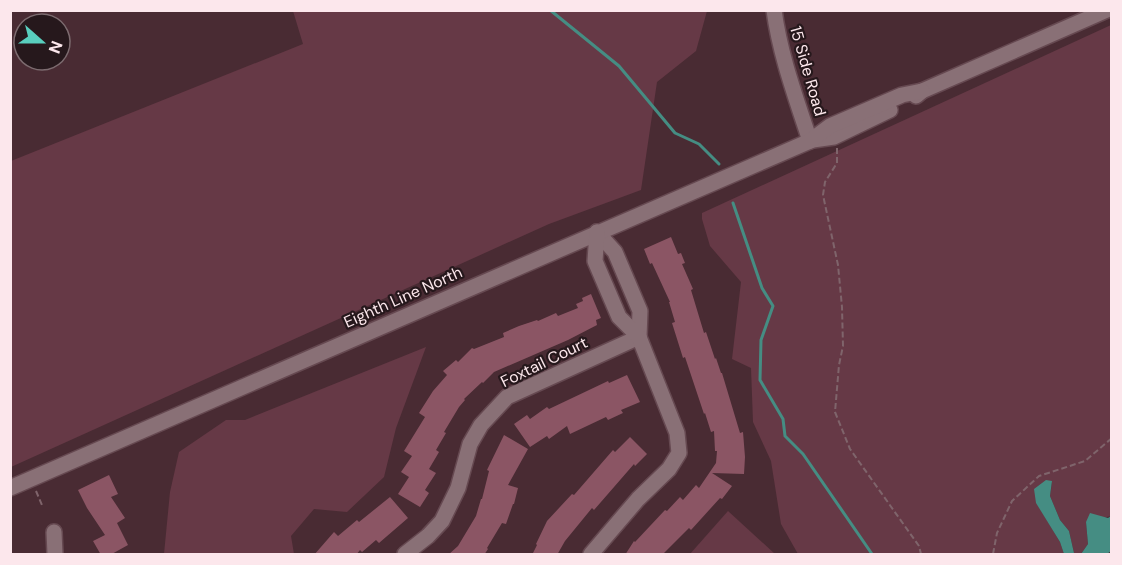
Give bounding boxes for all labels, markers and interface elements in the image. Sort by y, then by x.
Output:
north arrow [12,12,72,72]
street label: 15 Side Road [785,24,831,118]
text: N [44,38,67,56]
street label: Eighth Line North [340,261,466,333]
street label: Foxtail Court [497,332,591,392]

